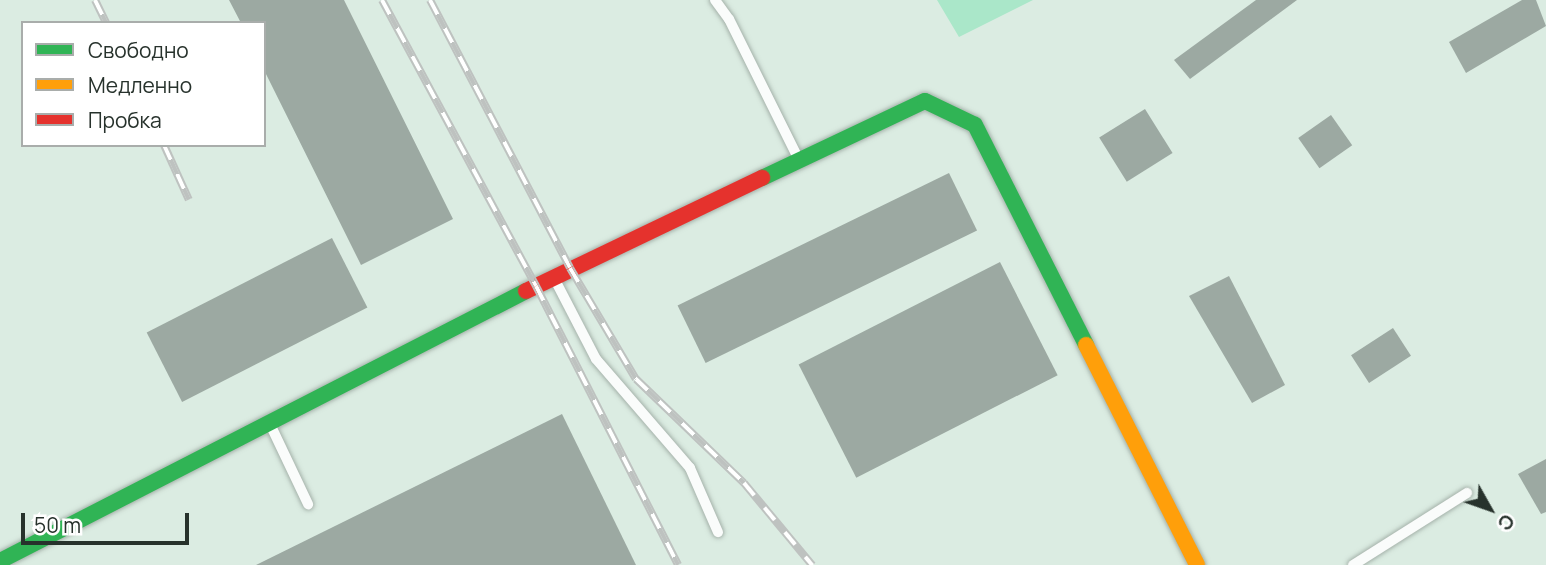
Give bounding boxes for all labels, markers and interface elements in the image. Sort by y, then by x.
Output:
legend [21,21,266,147]
text: Свободно [88,36,189,64]
text: Медленно [88,71,192,99]
text: Пробка [88,106,162,134]
north arrow [1455,474,1525,544]
scale bar [24,498,192,542]
text: С [1492,509,1521,536]
text: 50 m [34,511,81,539]

